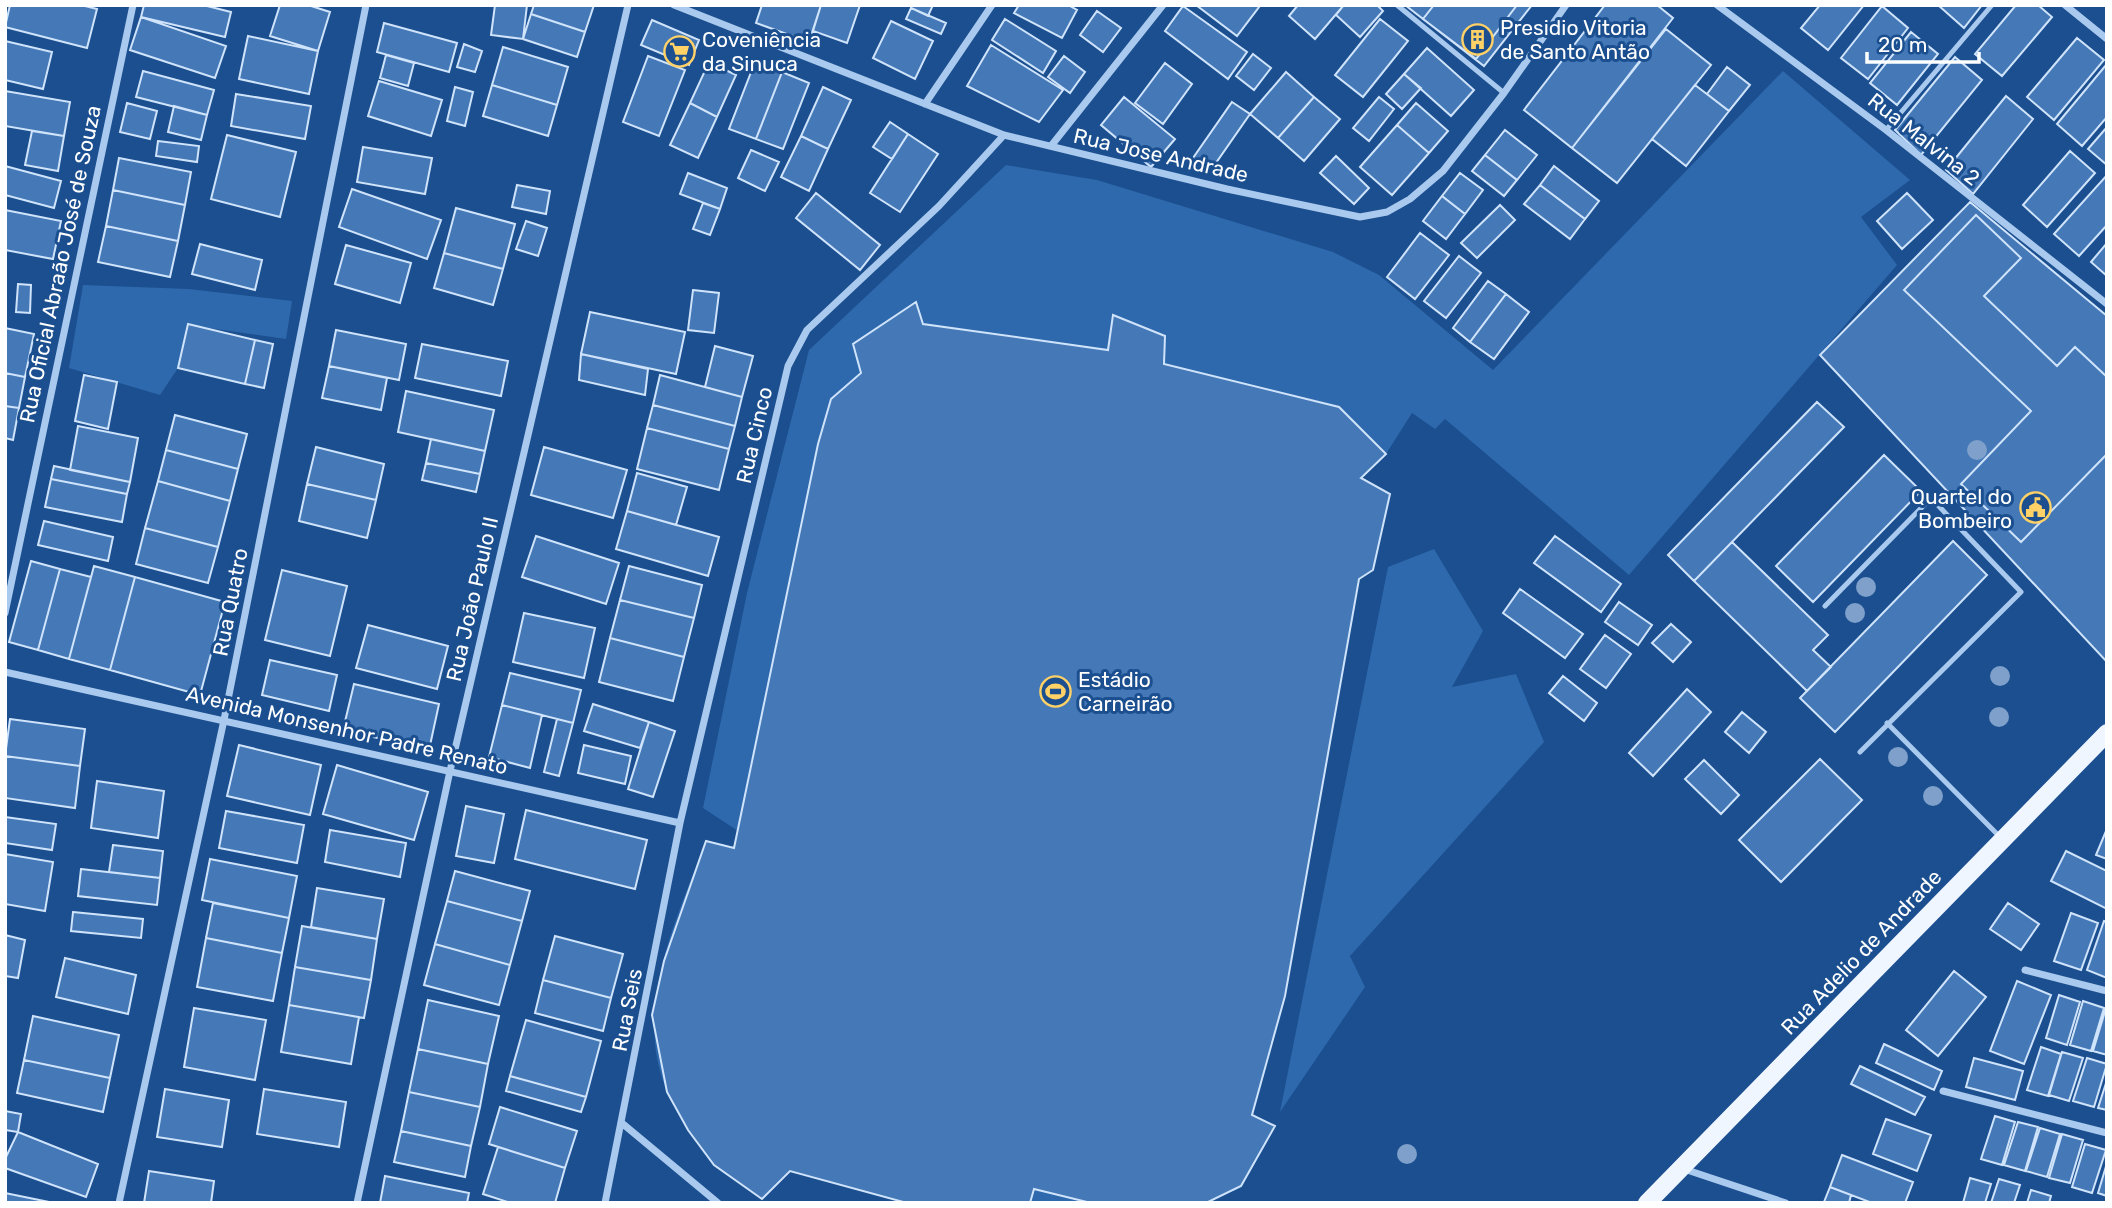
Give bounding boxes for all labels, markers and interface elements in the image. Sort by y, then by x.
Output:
place label: Presidio Vitoria de Santo Antão [1500,15,1650,64]
scale bar [1867,21,1979,65]
building icon: Presidio Vitoria de Santo Antão [1460,22,1494,56]
place label: Coveniência da Sinuca [702,27,821,76]
text: 20 m [1878,32,1927,57]
supermarket icon: Coveniência da Sinuca [662,34,696,68]
street label: Rua Malvina 2 [1863,88,1985,190]
street label: Rua Oficial Abraão José de Souza [14,103,106,425]
street label: Rua Jose Andrade [1071,123,1251,187]
street label: Rua Cinco [731,384,777,486]
place label: Quartel do Bombeiro [1911,484,2012,533]
public building icon: Quartel do Bombeiro [2018,491,2052,525]
street label: Rua João Paulo II [441,514,503,684]
street label: Rua Quatro [207,546,253,658]
place label: Estádio Carneirão [1078,667,1173,716]
sports icon: Estádio Carneirão [1038,674,1072,708]
street label: Avenida Monsenhor Padre Renato [184,681,510,779]
street label: Rua Adelio de Andrade [1776,864,1946,1040]
street label: Rua Seis [607,967,647,1053]

